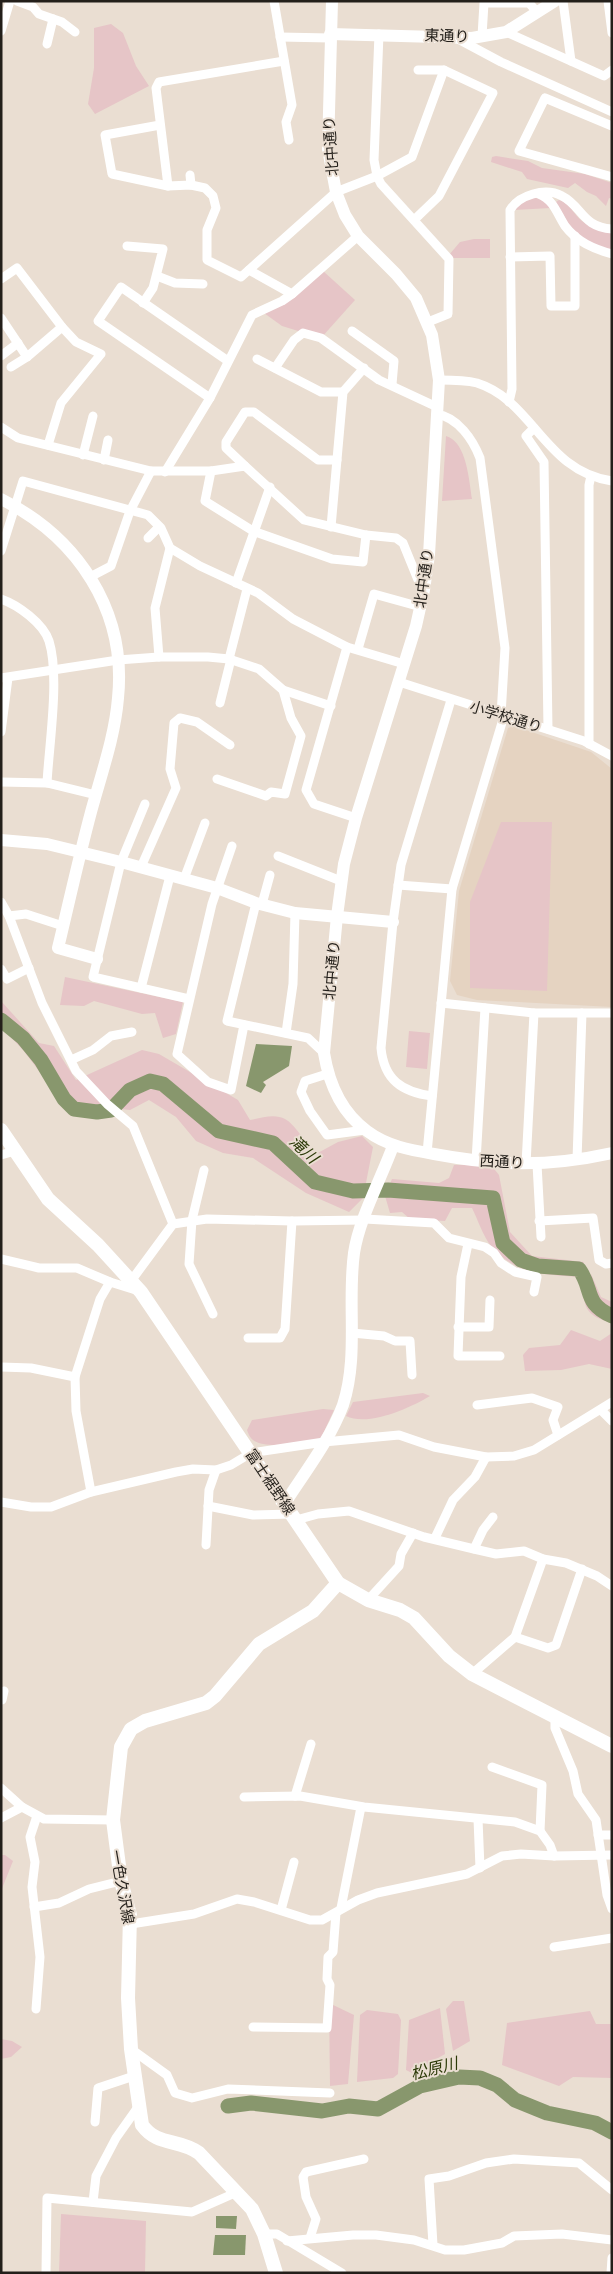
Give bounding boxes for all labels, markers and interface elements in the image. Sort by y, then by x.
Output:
street label: 東通り [424,25,470,46]
street label: 北中通り [319,115,342,177]
street label: 北中通り [410,547,437,609]
street label: 小学校通り [467,696,545,737]
street label: 北中通り [319,939,344,1001]
water label: 滝川 [285,1131,324,1169]
street label: 西通り [479,1151,525,1172]
street label: 富士裾野線 [242,1445,299,1518]
street label: 一色久沢線 [107,1848,138,1926]
water label: 松原川 [408,2052,462,2084]

